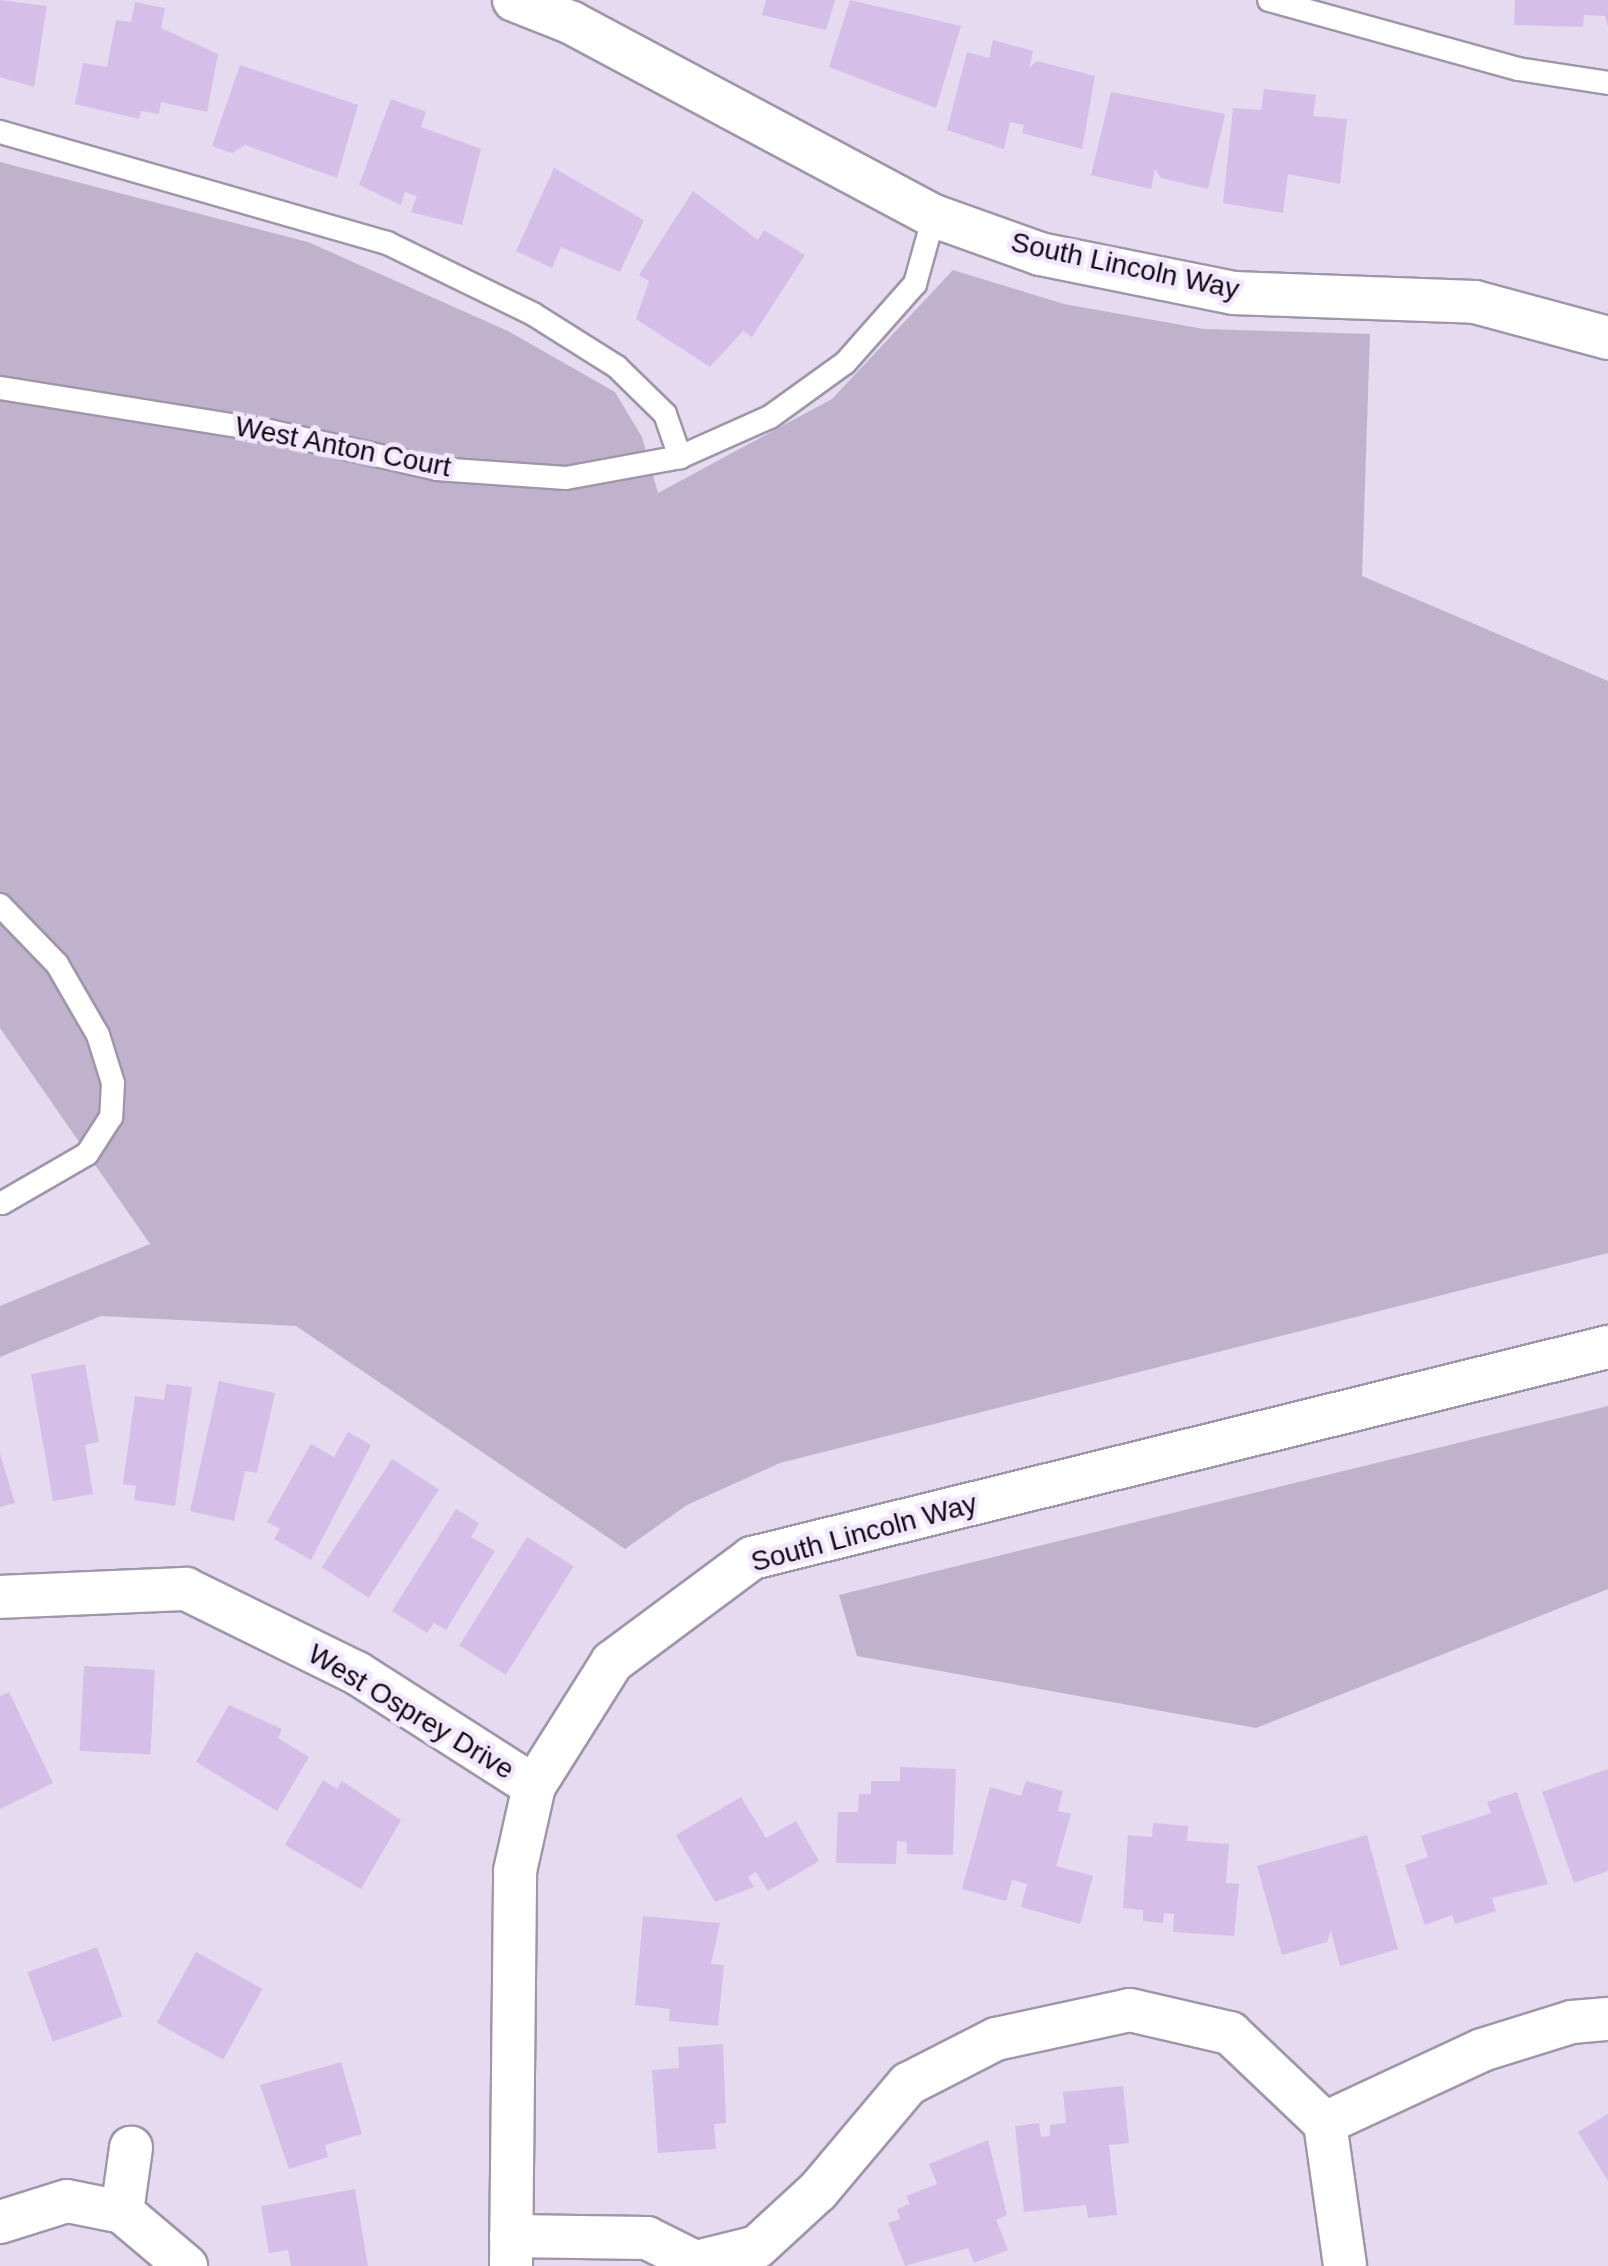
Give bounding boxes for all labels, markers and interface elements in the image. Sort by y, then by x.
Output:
street label: South Lincoln Way [1008,225,1242,307]
street label: West Anton Court [232,409,454,485]
street label: South Lincoln Way [747,1487,981,1579]
street label: West Osprey Drive [302,1637,520,1787]

